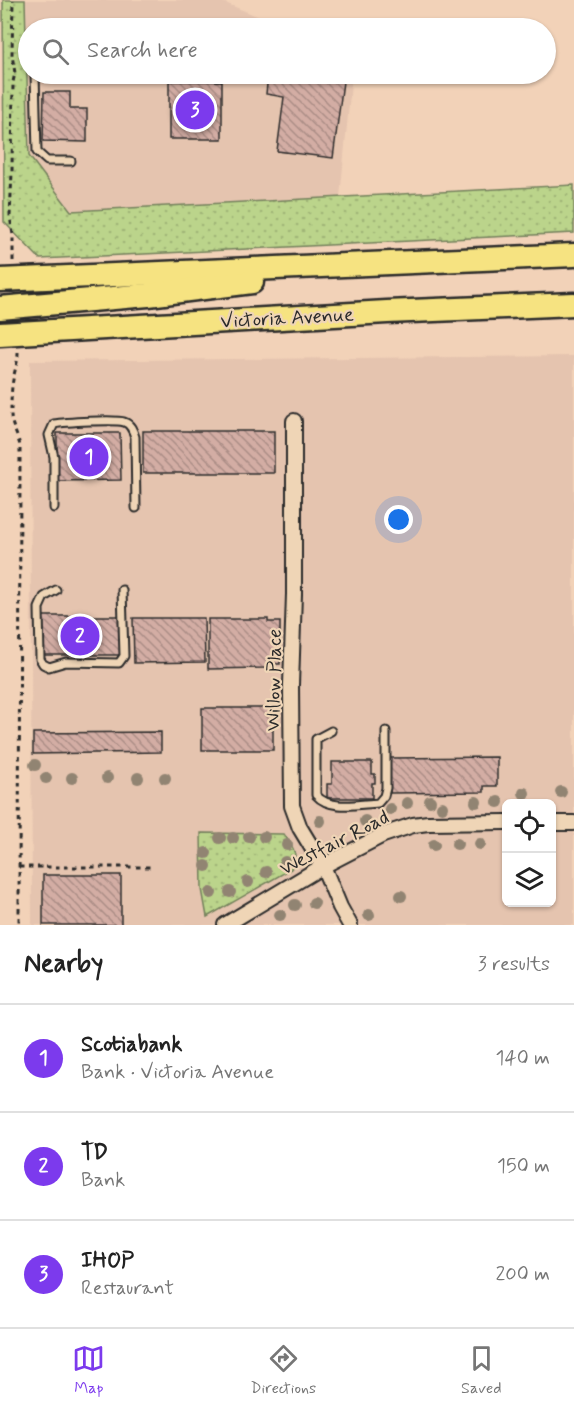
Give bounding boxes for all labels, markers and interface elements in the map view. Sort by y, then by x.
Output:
search box [18,18,556,84]
icon: search [39,35,72,68]
text: Search here [87,37,198,65]
pin: 3 [176,88,214,132]
street label: Victoria Avenue [220,302,355,335]
pin: 1 [70,434,109,480]
your location [384,505,413,534]
pin: 2 [60,614,100,658]
street label: Willow Place [260,629,289,731]
map controls [502,799,556,907]
button: locate [502,799,556,853]
street label: Westfair Road [275,804,394,883]
button: layers [502,853,556,907]
text: Nearby [24,947,103,981]
text: 3 results [478,951,550,978]
text: Scotiabank [81,1031,182,1059]
text: 1 [39,1045,48,1072]
text: 140 m [496,1045,550,1072]
text: Bank · Victoria Avenue [81,1059,274,1086]
text: TD [81,1139,108,1167]
text: 2 [39,1153,48,1180]
text: 150 m [497,1153,550,1180]
text: Bank [81,1167,125,1194]
text: IHOP [81,1247,134,1275]
text: 3 [39,1261,48,1288]
text: 200 m [495,1261,550,1288]
text: Restaurant [81,1275,174,1302]
tab: Map [72,1342,105,1399]
tab: Directions [250,1342,316,1399]
tab: Saved [461,1342,502,1399]

